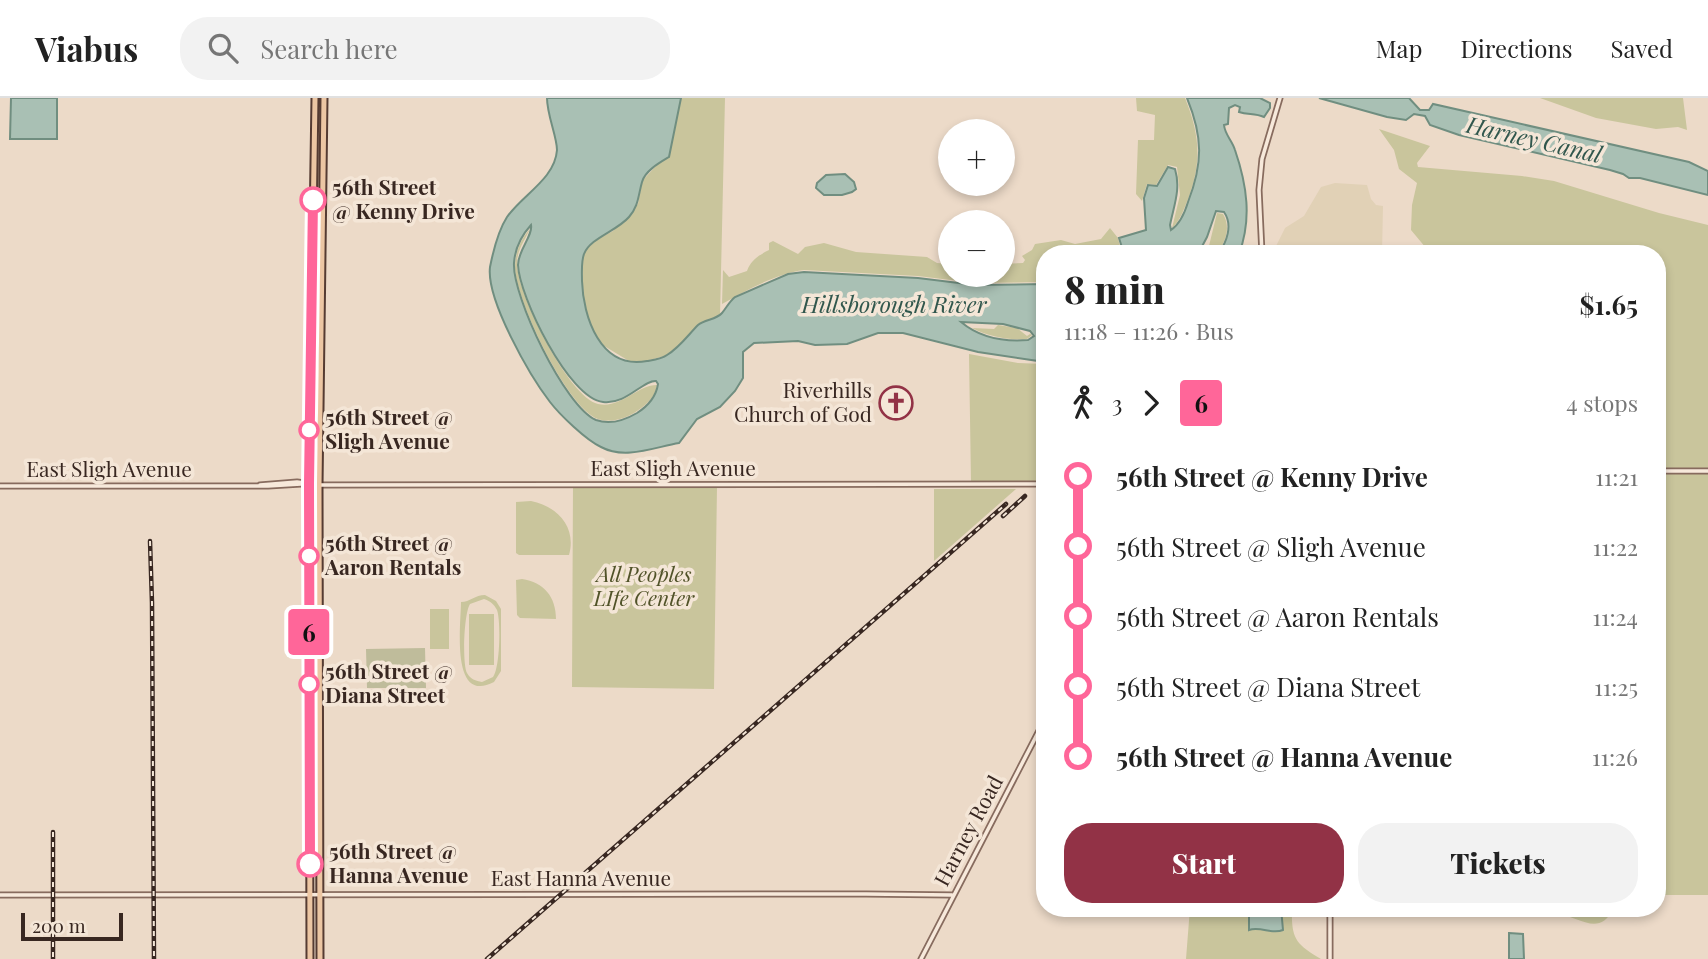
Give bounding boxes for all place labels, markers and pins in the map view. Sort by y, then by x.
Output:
place label: 56th Street @ Kenny Drive [332,172,475,224]
marker: 56th Street @ Kenny Drive [300,187,326,213]
place label: Riverhills Church of God [734,375,872,427]
church icon: Riverhills Church of God [877,384,915,422]
place label: 56th Street @ Sligh Avenue [325,402,453,454]
marker: 56th Street @ Sligh Avenue [299,420,319,440]
place label: 56th Street @ Aaron Rentals [324,528,461,580]
marker: 56th Street @ Aaron Rentals [299,546,319,566]
place label: 56th Street @ Diana Street [325,656,453,708]
marker: 56th Street @ Diana Street [299,674,319,694]
place label: 56th Street @ Hanna Avenue [329,836,468,888]
marker: 56th Street @ Hanna Avenue [297,851,323,877]

